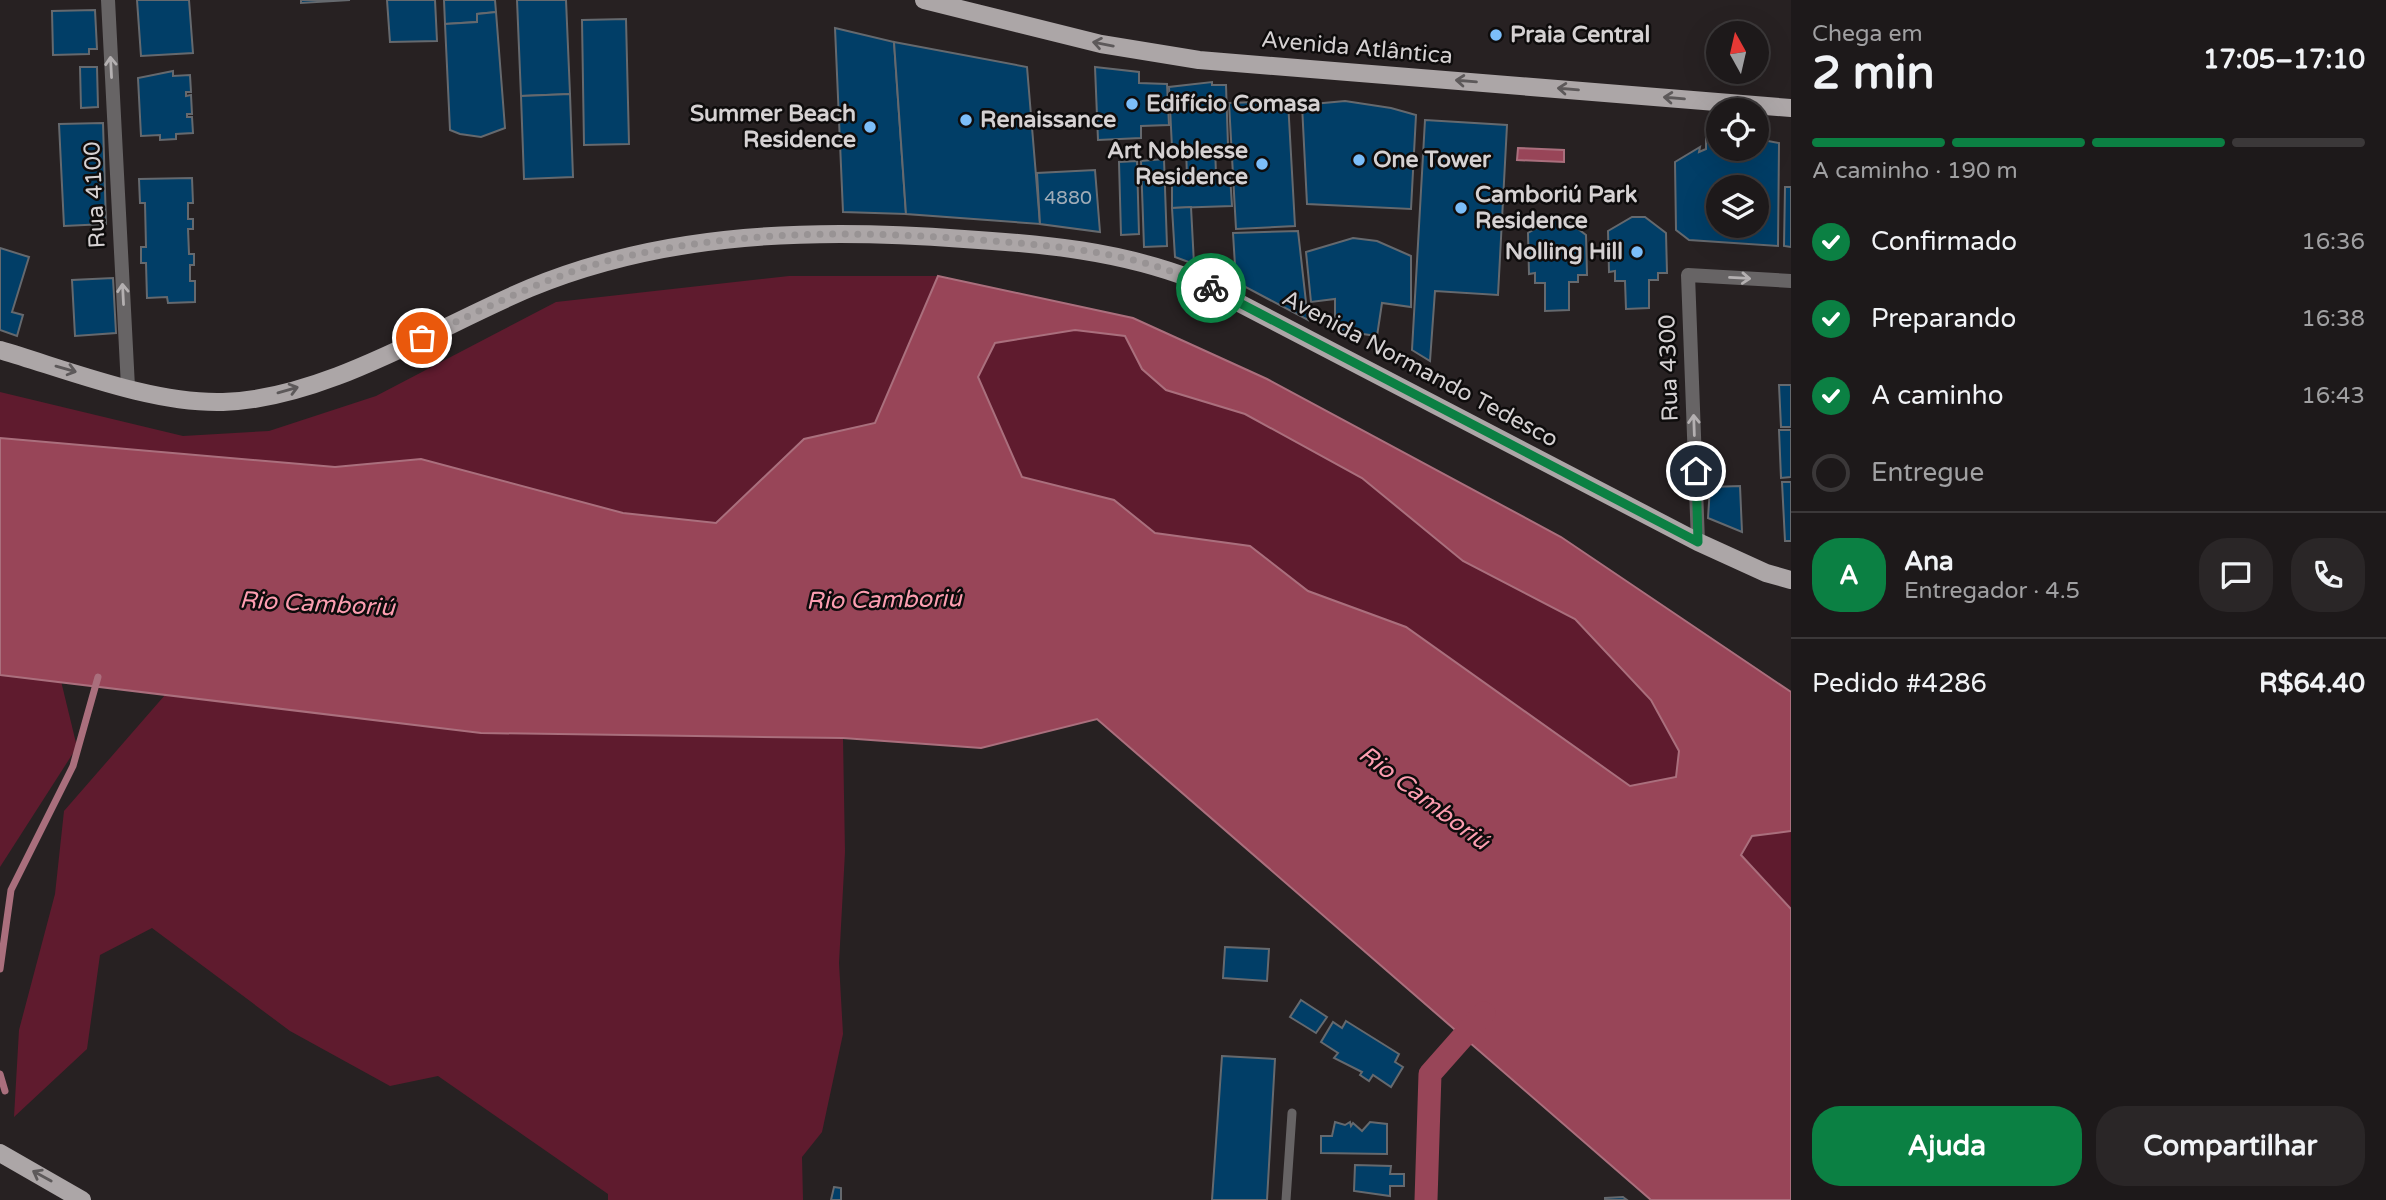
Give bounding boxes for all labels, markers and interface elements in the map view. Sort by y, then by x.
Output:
text: Chega em [1812,20,1923,48]
place label: Praia Central [1510,21,1650,49]
north arrow [1706,21,1769,84]
map controls [1706,21,1769,238]
street label: Avenida Atlântica [1260,26,1454,70]
marker: Praia Central [1488,27,1504,43]
one-way arrow [1092,37,1115,50]
text: 17:05–17:10 [2203,44,2365,75]
text: 2 min [1812,46,1935,101]
one-way arrow [104,56,117,79]
one-way arrow [1455,74,1477,87]
one-way arrow [1557,83,1580,96]
place label: Edifício Comasa [1146,90,1321,118]
one-way arrow [1663,91,1686,104]
marker: Edifício Comasa [1124,96,1140,112]
button: locate [1706,98,1769,161]
place label: Summer Beach Residence [690,100,856,154]
place label: Renaissance [980,106,1116,134]
marker: Renaissance [958,112,974,128]
marker: Summer Beach Residence [862,119,878,135]
place label: Art Noblesse Residence [1107,137,1248,191]
street label: Rua 4100 [78,141,112,249]
place label: One Tower [1373,146,1492,174]
marker: One Tower [1351,152,1367,168]
marker: Art Noblesse Residence [1254,156,1270,172]
text: A caminho · 190 m [1812,157,2018,185]
button: layers [1706,175,1769,238]
place label: Camboriú Park Residence [1475,181,1638,235]
house number: 4880 [1044,187,1092,209]
marker: Camboriú Park Residence [1453,200,1469,216]
icon: check [1812,223,1850,261]
text: Confirmado [1871,226,2017,257]
text: 16:36 [2301,228,2365,256]
place label: Nolling Hill [1505,238,1623,266]
marker: Nolling Hill [1629,244,1645,260]
courier [1176,253,1246,323]
icon: bike [1192,269,1230,307]
one-way arrow [1728,272,1750,285]
one-way arrow [116,283,129,306]
street label: Avenida Normando Tedesco [1277,284,1563,454]
icon: check [1812,300,1850,338]
text: Preparando [1871,303,2016,334]
text: 16:38 [2301,305,2365,333]
pin [392,308,452,368]
street label: Rua 4300 [1653,314,1685,422]
icon: bag [403,319,441,357]
one-way arrow [54,363,76,376]
icon: check [1812,377,1850,415]
text: A caminho [1871,380,2003,411]
text: 16:43 [2301,382,2365,410]
one-way arrow [277,383,299,396]
one-way arrow [1688,414,1701,437]
pin [1666,441,1726,501]
icon: home [1677,452,1715,490]
text: Entregue [1871,457,1984,488]
button: chat [2199,538,2273,612]
button: phone [2291,538,2365,612]
text: Ana [1904,546,1954,577]
text: A [1839,560,1859,591]
text: Entregador · 4.5 [1904,577,2080,605]
water label: Rio Camboriú [806,584,963,616]
water label: Rio Camboriú [239,585,397,623]
text: Pedido #4286 [1812,668,1987,699]
text: R$64.40 [2259,668,2365,699]
water label: Rio Camboriú [1353,740,1496,857]
button: Ajuda [1812,1106,2082,1186]
button: Compartilhar [2096,1106,2365,1186]
one-way arrow [32,1169,52,1183]

